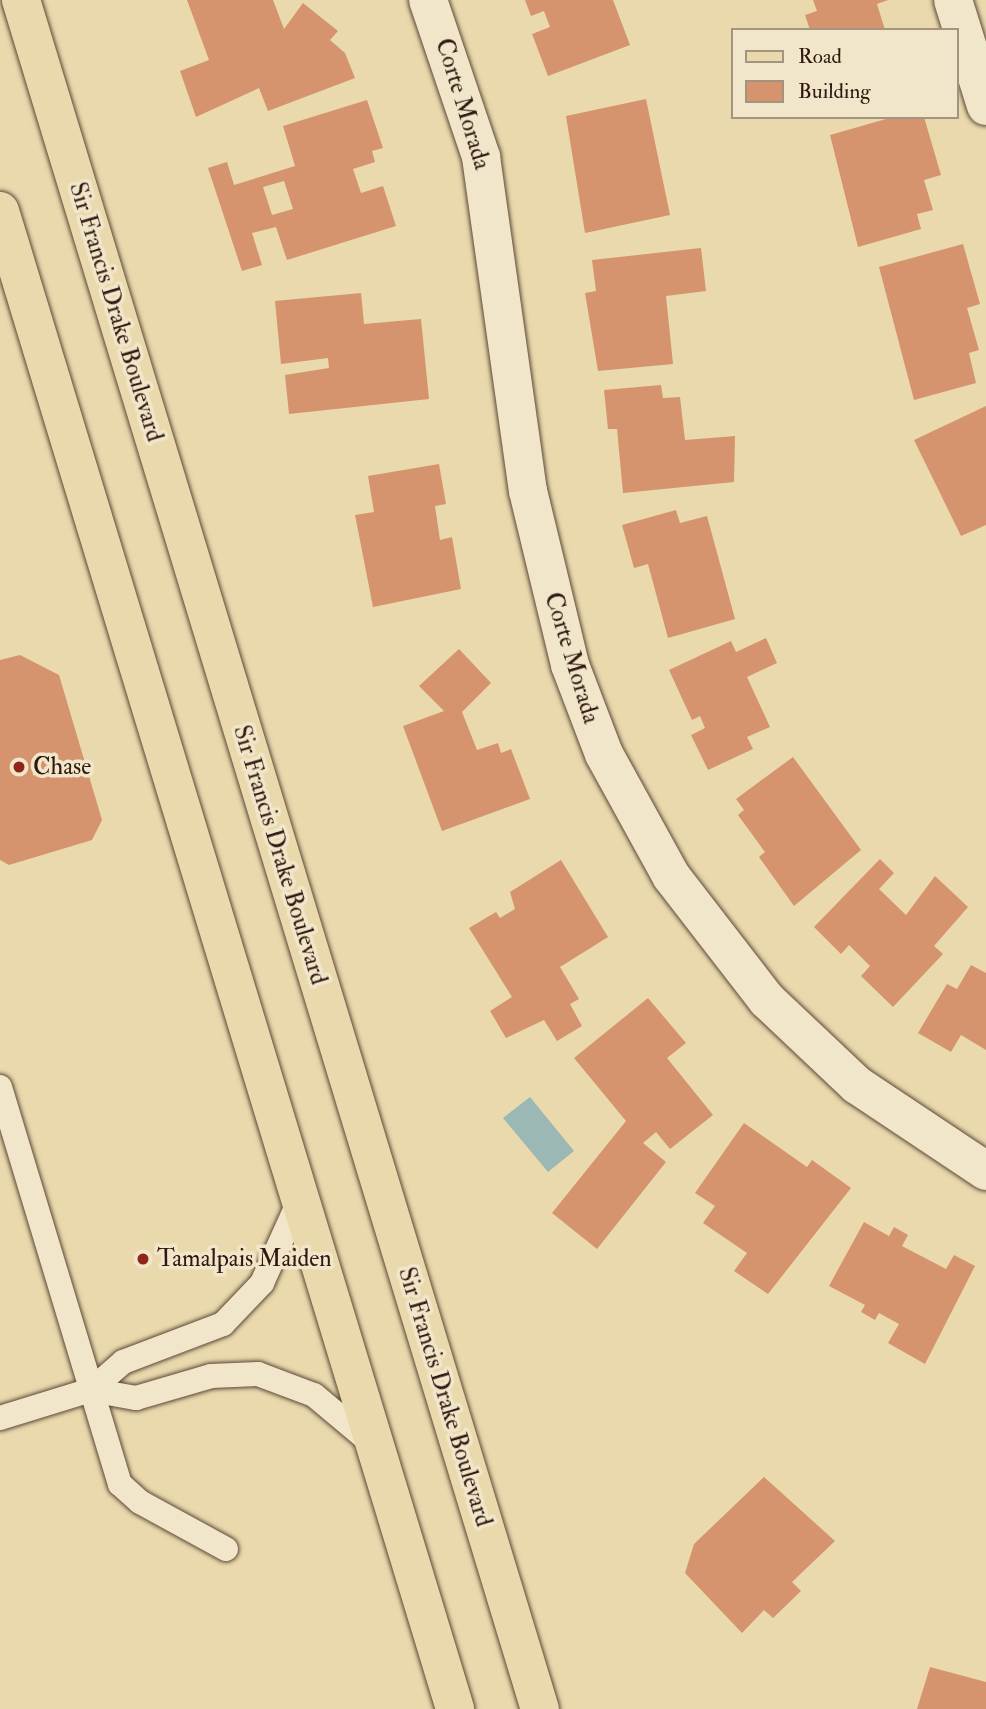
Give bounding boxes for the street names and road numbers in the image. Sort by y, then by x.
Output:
street label: Corte Morada [429,35,497,173]
street label: Sir Francis Drake Boulevard [63,179,169,445]
street label: Corte Morada [538,589,606,727]
street label: Sir Francis Drake Boulevard [227,722,333,988]
street label: Sir Francis Drake Boulevard [392,1264,498,1530]

